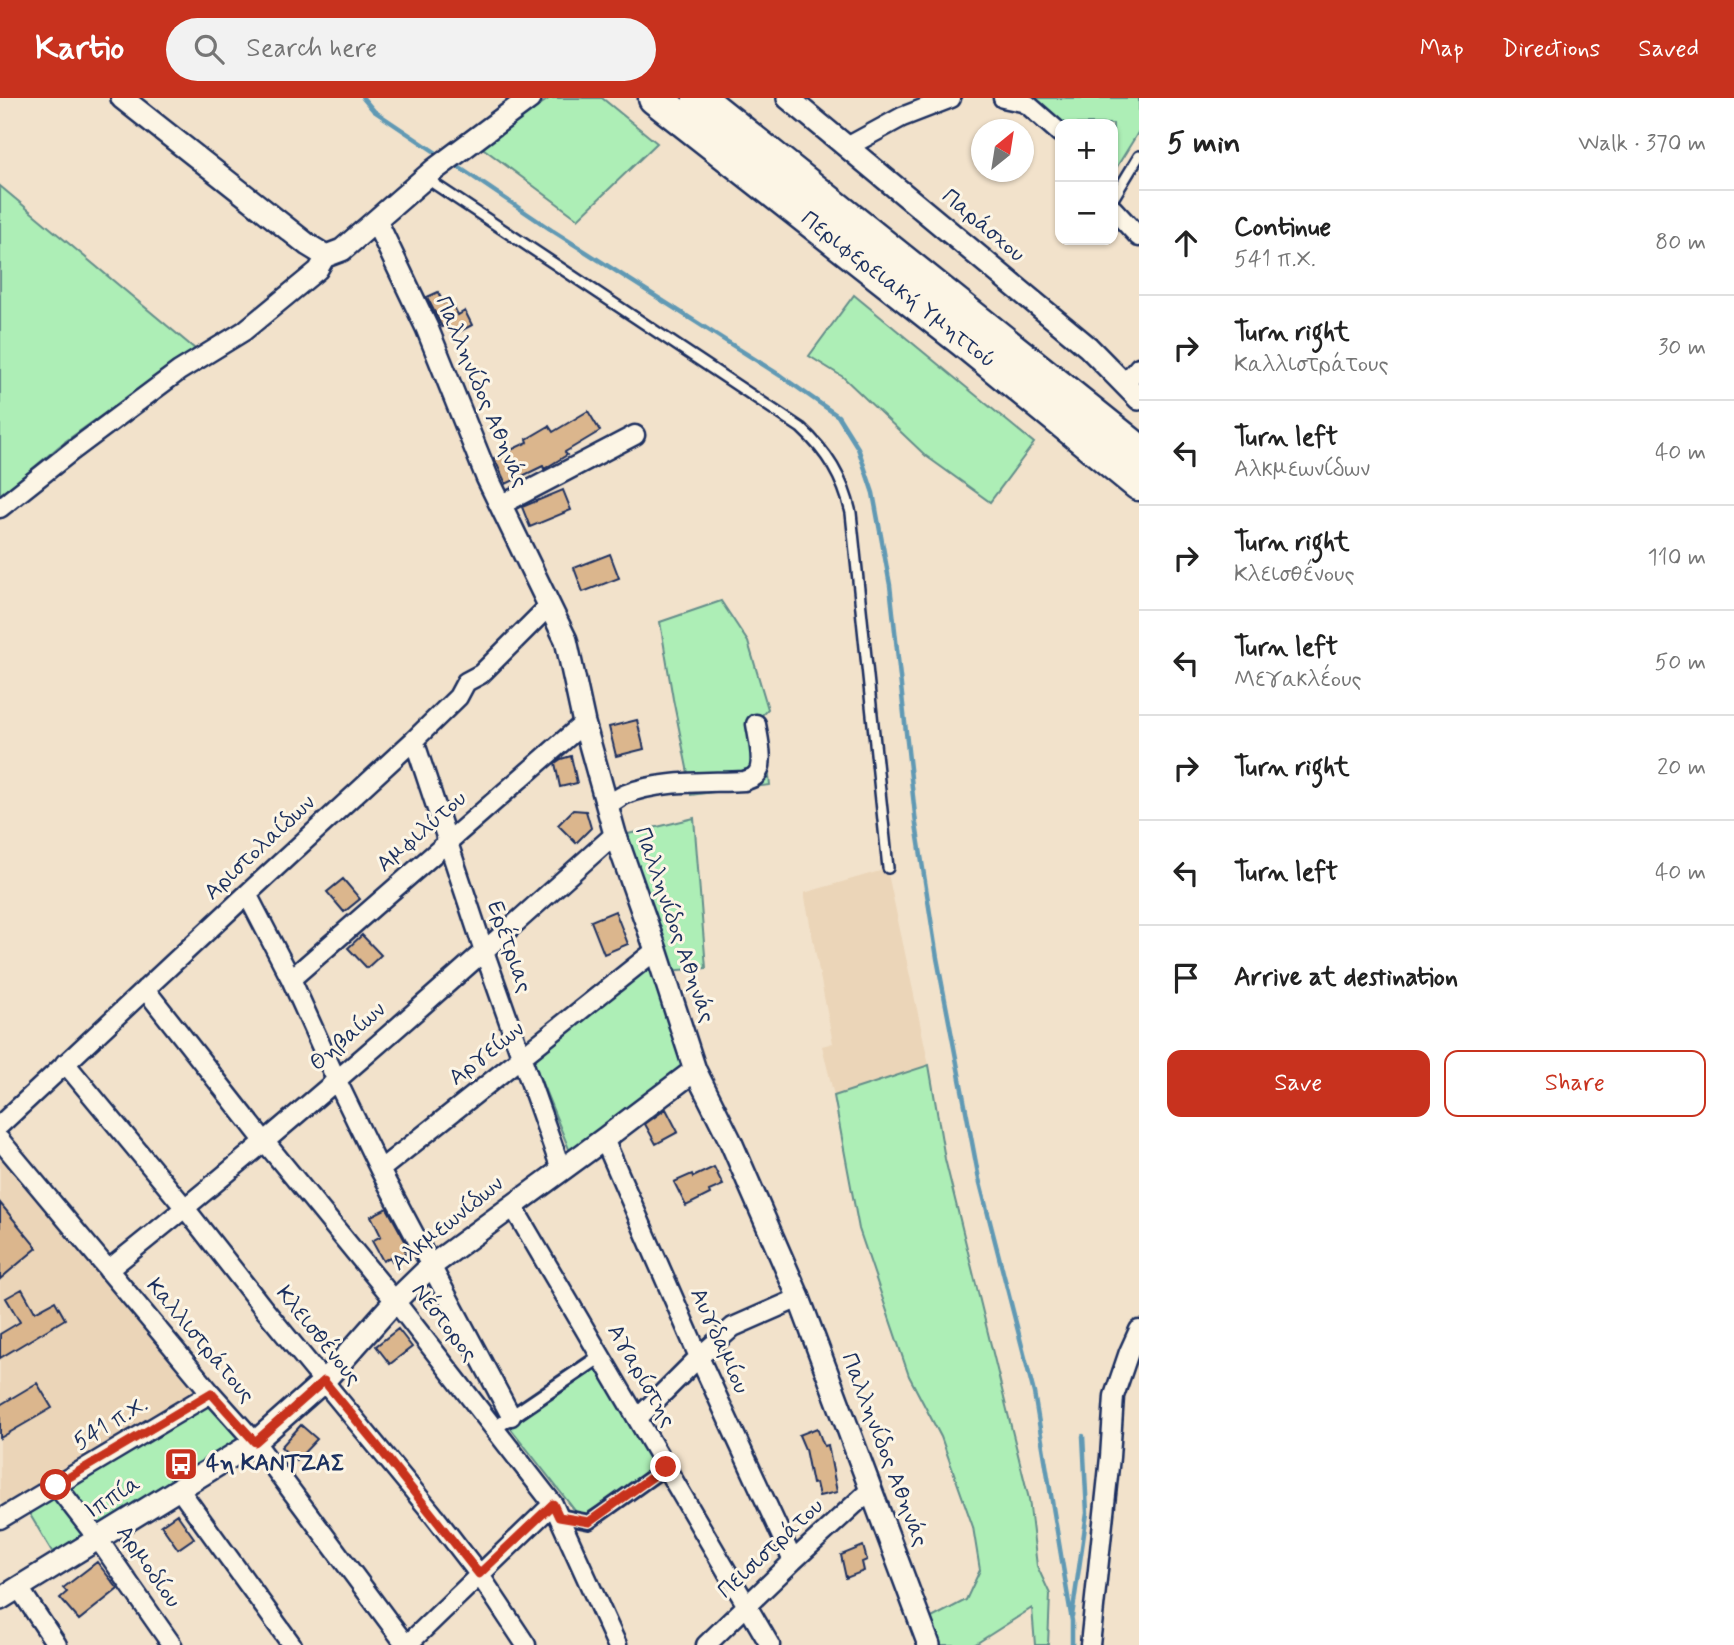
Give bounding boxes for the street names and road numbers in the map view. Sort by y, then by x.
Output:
street label: Παράσχου [935,182,1031,270]
street label: Περιφερειακή Υμηττού [794,204,1002,376]
street label: Παλληνίδος Αθηνάς [427,292,535,492]
street label: Αμφιλύτου [370,784,474,880]
street label: Αριστολαίδων [198,789,322,907]
street label: Παλληνίδος Αθηνάς [626,823,722,1027]
street label: Ερέτριας [479,897,541,997]
street label: Θηβαίων [303,995,393,1079]
street label: Αργείων [443,1015,531,1093]
street label: Αλκμεωνίδων [386,1169,510,1279]
street label: Καλλιστράτους [139,1272,261,1410]
street label: Νέστορος [404,1276,486,1368]
street label: Κλεισθένους [268,1278,369,1392]
street label: Αυγδαμίου [682,1283,756,1399]
street label: Αγαρίστης [599,1319,683,1433]
street label: Παλληνίδος Αθηνάς [833,1349,935,1551]
street label: 541 π.Χ. [68,1390,154,1458]
street label: Ιππία [79,1469,147,1527]
street label: Πεισιστράτου [711,1492,831,1606]
street label: Αρμοδίου [109,1520,187,1614]

